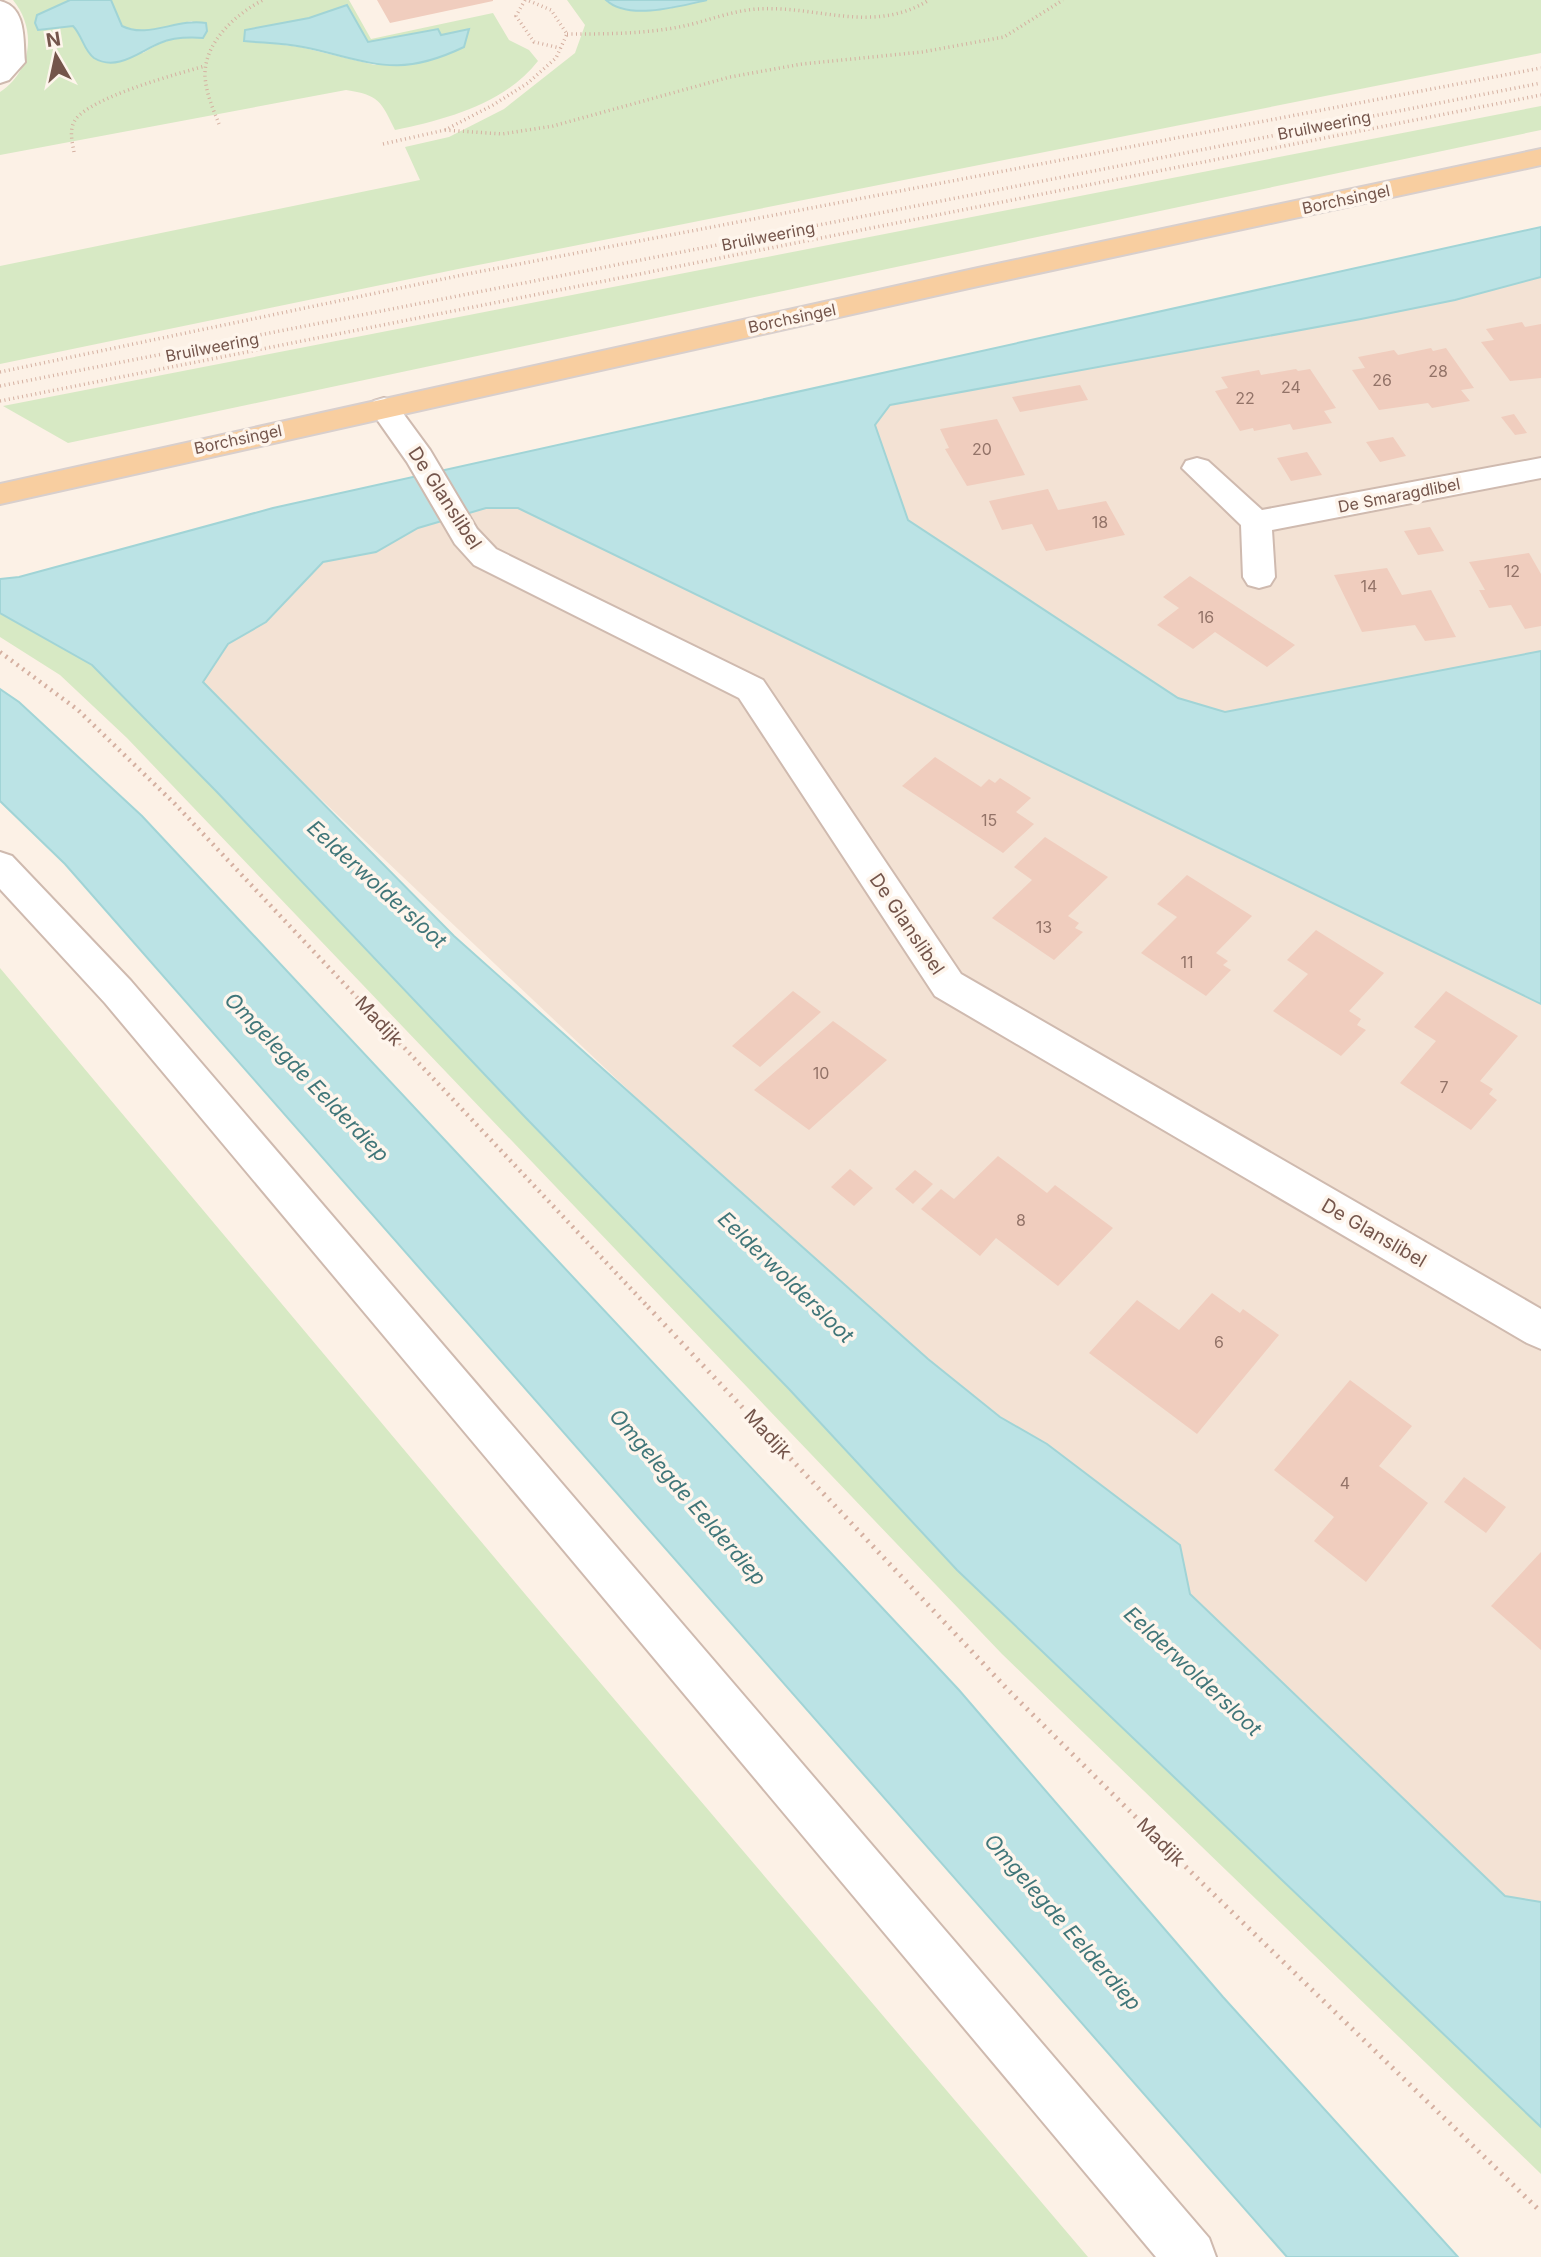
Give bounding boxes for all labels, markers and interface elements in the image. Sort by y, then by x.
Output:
north arrow [21,21,91,91]
text: N [44,27,62,52]
street label: Bruilweering [1276,106,1372,144]
street label: Borchsingel [1300,180,1392,218]
street label: Bruilweering [720,217,816,255]
street label: Borchsingel [746,299,838,337]
street label: Bruilweering [164,328,260,366]
house number: 28 [1428,361,1448,381]
house number: 26 [1372,370,1392,390]
house number: 24 [1281,377,1301,397]
house number: 22 [1235,388,1255,408]
street label: Borchsingel [192,420,284,458]
house number: 20 [972,439,992,459]
street label: De Glanslibel [403,443,487,553]
street label: De Smaragdlibel [1336,473,1462,517]
house number: 18 [1092,512,1108,532]
house number: 12 [1504,561,1520,581]
house number: 14 [1361,576,1377,596]
house number: 16 [1198,607,1214,627]
house number: 15 [981,810,997,830]
water label: Eelderwoldersloot [302,815,453,954]
street label: De Glanslibel [865,869,949,979]
house number: 13 [1036,917,1052,937]
house number: 11 [1180,952,1194,972]
water label: Omgelegde Eelderdiep [220,987,394,1167]
street label: Madijk [350,992,408,1051]
house number: 10 [813,1063,829,1083]
house number: 7 [1439,1077,1449,1097]
street label: De Glanslibel [1317,1194,1431,1272]
water label: Eelderwoldersloot [713,1206,860,1349]
house number: 8 [1016,1210,1026,1230]
house number: 6 [1214,1332,1224,1352]
water label: Omgelegde Eelderdiep [605,1404,771,1590]
street label: Madijk [739,1405,797,1464]
house number: 4 [1340,1473,1350,1493]
water label: Eelderwoldersloot [1119,1601,1268,1742]
street label: Madijk [1132,1813,1190,1871]
water label: Omgelegde Eelderdiep [980,1829,1146,2015]

